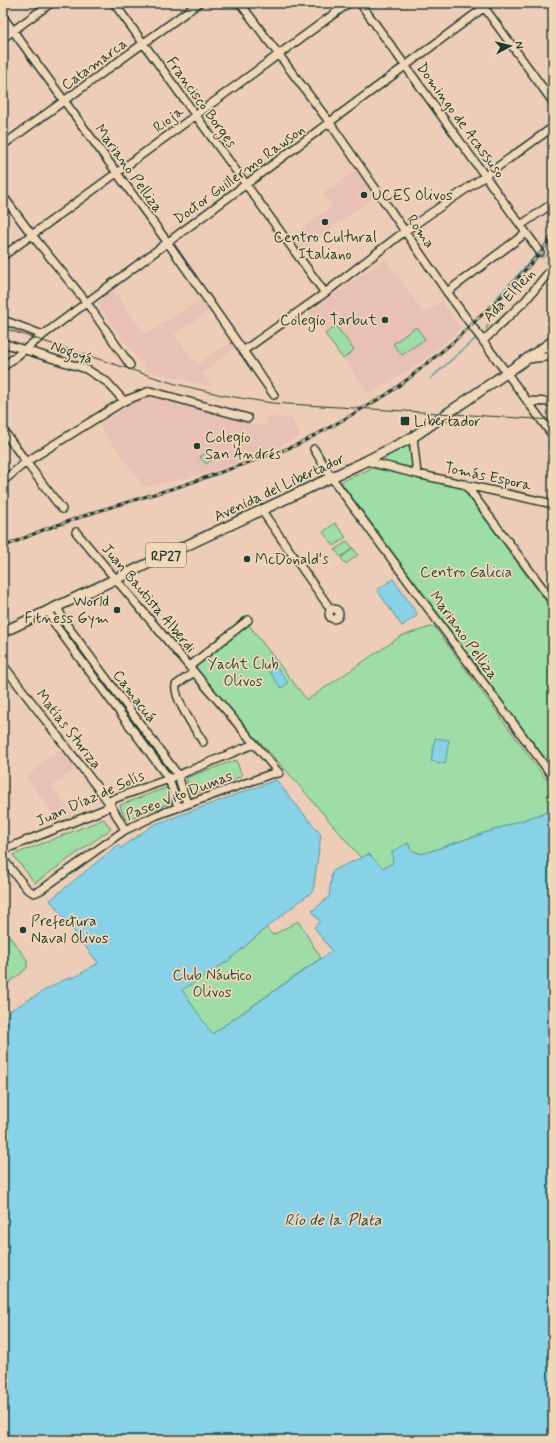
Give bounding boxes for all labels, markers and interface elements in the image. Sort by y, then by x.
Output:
north arrow [490,26,530,66]
street label: Catamarca [58,34,132,95]
text: N [512,40,526,49]
street label: Francisco Borges [161,53,241,153]
street label: Domingo de Acassuso [411,59,509,182]
street label: Rioja [149,101,189,138]
street label: Mariano Pelliza [89,120,167,217]
street label: Doctor Guillermo Rawson [170,120,309,229]
place label: UCES Olivos [372,186,453,206]
marker: UCES Olivos [359,190,369,200]
street label: Roma [401,211,439,252]
marker: Centro Cultural Italiano [320,217,330,227]
place label: Centro Cultural Italiano [273,228,377,265]
street label: Ada Elflein [479,265,540,327]
place label: Colegio Tarbut [280,311,377,332]
marker: Colegio Tarbut [380,315,390,325]
street label: Nogoyá [48,336,95,371]
place label: Libertador [414,412,481,432]
marker: Libertador [399,415,411,427]
place label: Colegio San Andrés [205,428,282,465]
marker: Colegio San Andrés [192,441,202,451]
street label: Avenida del Libertador [211,449,348,527]
street label: Tomás Espora [443,458,534,496]
street label: Juan Bautista Alberdi [97,540,200,658]
road number: RP27 [146,543,186,567]
place label: McDonald's [255,550,329,570]
marker: McDonald's [242,554,252,564]
park label: Centro Galicia [420,563,512,583]
street label: Mariano Pelliza [424,587,502,684]
place label: World Fitness Gym [25,592,109,629]
marker: World Fitness Gym [112,605,122,615]
park label: Yacht Club Olivos [207,655,279,692]
street label: Camacuá [108,666,161,727]
street label: Matías Sturiza [31,686,106,774]
street label: Juan Díaz de Solís [33,766,148,832]
street label: Paseo Vito Dumas [123,766,236,826]
place label: Prefectura Naval Olivos [31,912,109,949]
marker: Prefectura Naval Olivos [18,925,28,935]
park label: Club Náutico Olivos [172,966,252,1003]
water label: Río de la Plata [284,1210,382,1231]

